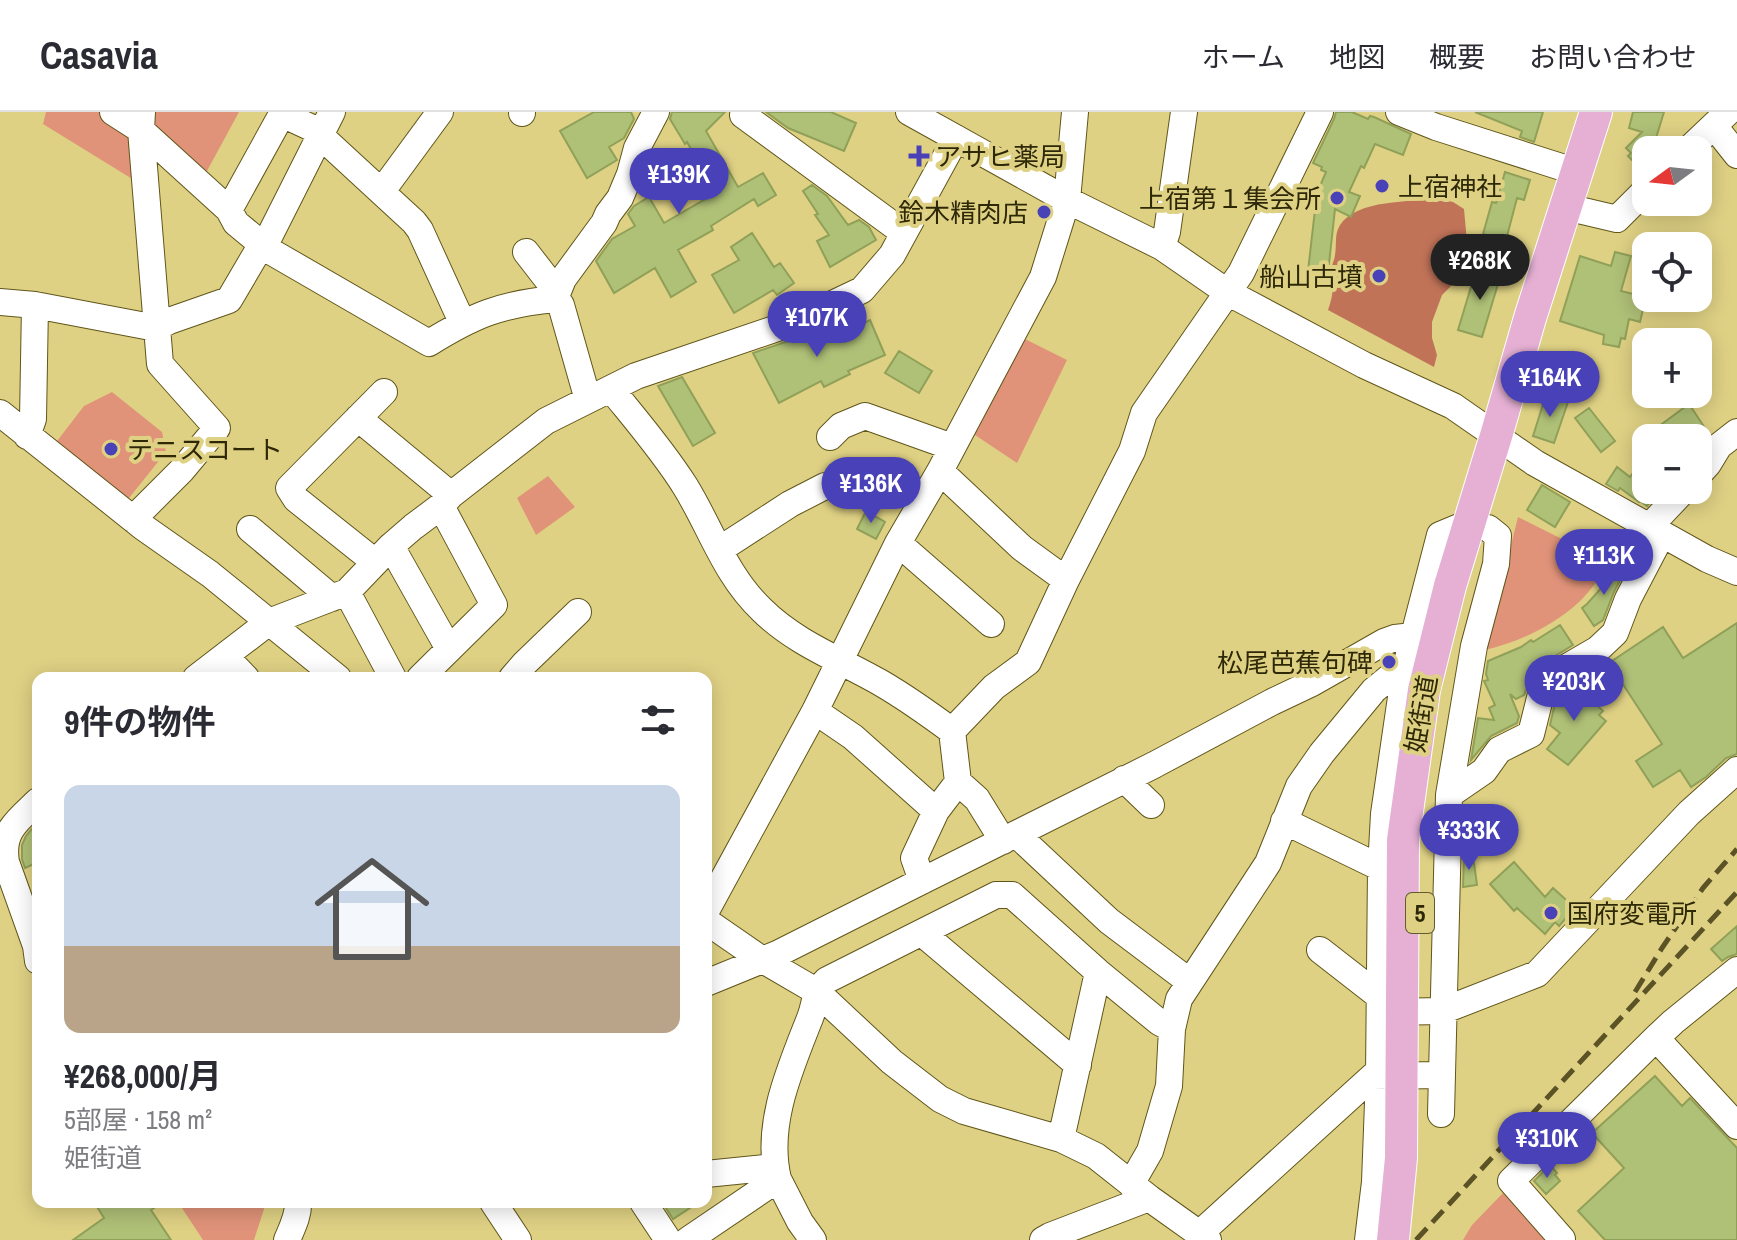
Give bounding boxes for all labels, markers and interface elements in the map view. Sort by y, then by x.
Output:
text: Casavia [40,30,158,81]
text: ホーム [1202,38,1285,76]
text: 地図 [1329,38,1385,76]
text: 概要 [1429,38,1485,76]
text: お問い合わせ [1529,38,1697,76]
north arrow [1632,136,1712,216]
map controls [1632,136,1712,504]
place label: アサヒ薬局 [935,139,1065,174]
marker: アサヒ薬局 [910,147,928,165]
pin: ¥139K [623,148,735,216]
text: ¥139K [648,156,710,191]
place label: 上宿神社 [1398,169,1502,204]
marker: 上宿神社 [1373,177,1391,195]
place label: 上宿第１集会所 [1139,181,1321,216]
marker: 上宿第１集会所 [1328,189,1346,207]
place label: 鈴木精肉店 [898,195,1028,230]
marker: 鈴木精肉店 [1035,203,1053,221]
button: locate [1632,232,1712,312]
pin: ¥268K [1424,234,1536,302]
text: ¥268K [1449,242,1511,277]
place label: 船山古墳 [1259,259,1363,294]
marker: 船山古墳 [1370,267,1388,285]
pin: ¥107K [761,291,873,359]
text: ¥107K [786,299,848,334]
button: + [1632,328,1712,408]
pin: ¥164K [1494,351,1606,419]
text: ¥164K [1519,359,1581,394]
button: − [1632,424,1712,504]
place label: テニスコート [127,432,283,467]
marker: テニスコート [102,440,120,458]
pin: ¥136K [815,457,927,525]
text: ¥136K [840,465,902,500]
pin: ¥113K [1548,529,1660,597]
text: ¥113K [1573,537,1635,572]
place label: 松尾芭蕉句碑 [1217,645,1373,680]
marker: 松尾芭蕉句碑 [1380,653,1398,671]
pin: ¥203K [1518,655,1630,723]
text: ¥203K [1543,663,1605,698]
street label: 姫街道 [1397,673,1445,755]
icon: filters [636,698,680,742]
text: 9件の物件 [64,699,216,745]
pin: ¥333K [1413,804,1525,872]
text: ¥333K [1438,812,1500,847]
icon: home [300,837,444,981]
road number: 5 [1406,893,1434,933]
place label: 国府変電所 [1567,896,1697,931]
marker: 国府変電所 [1542,904,1560,922]
text: ¥268,000/月 [64,1053,222,1099]
text: 5部屋 · 158 m² [64,1102,212,1137]
pin: ¥310K [1491,1112,1603,1180]
text: ¥310K [1516,1120,1578,1155]
text: 姫街道 [64,1140,142,1175]

